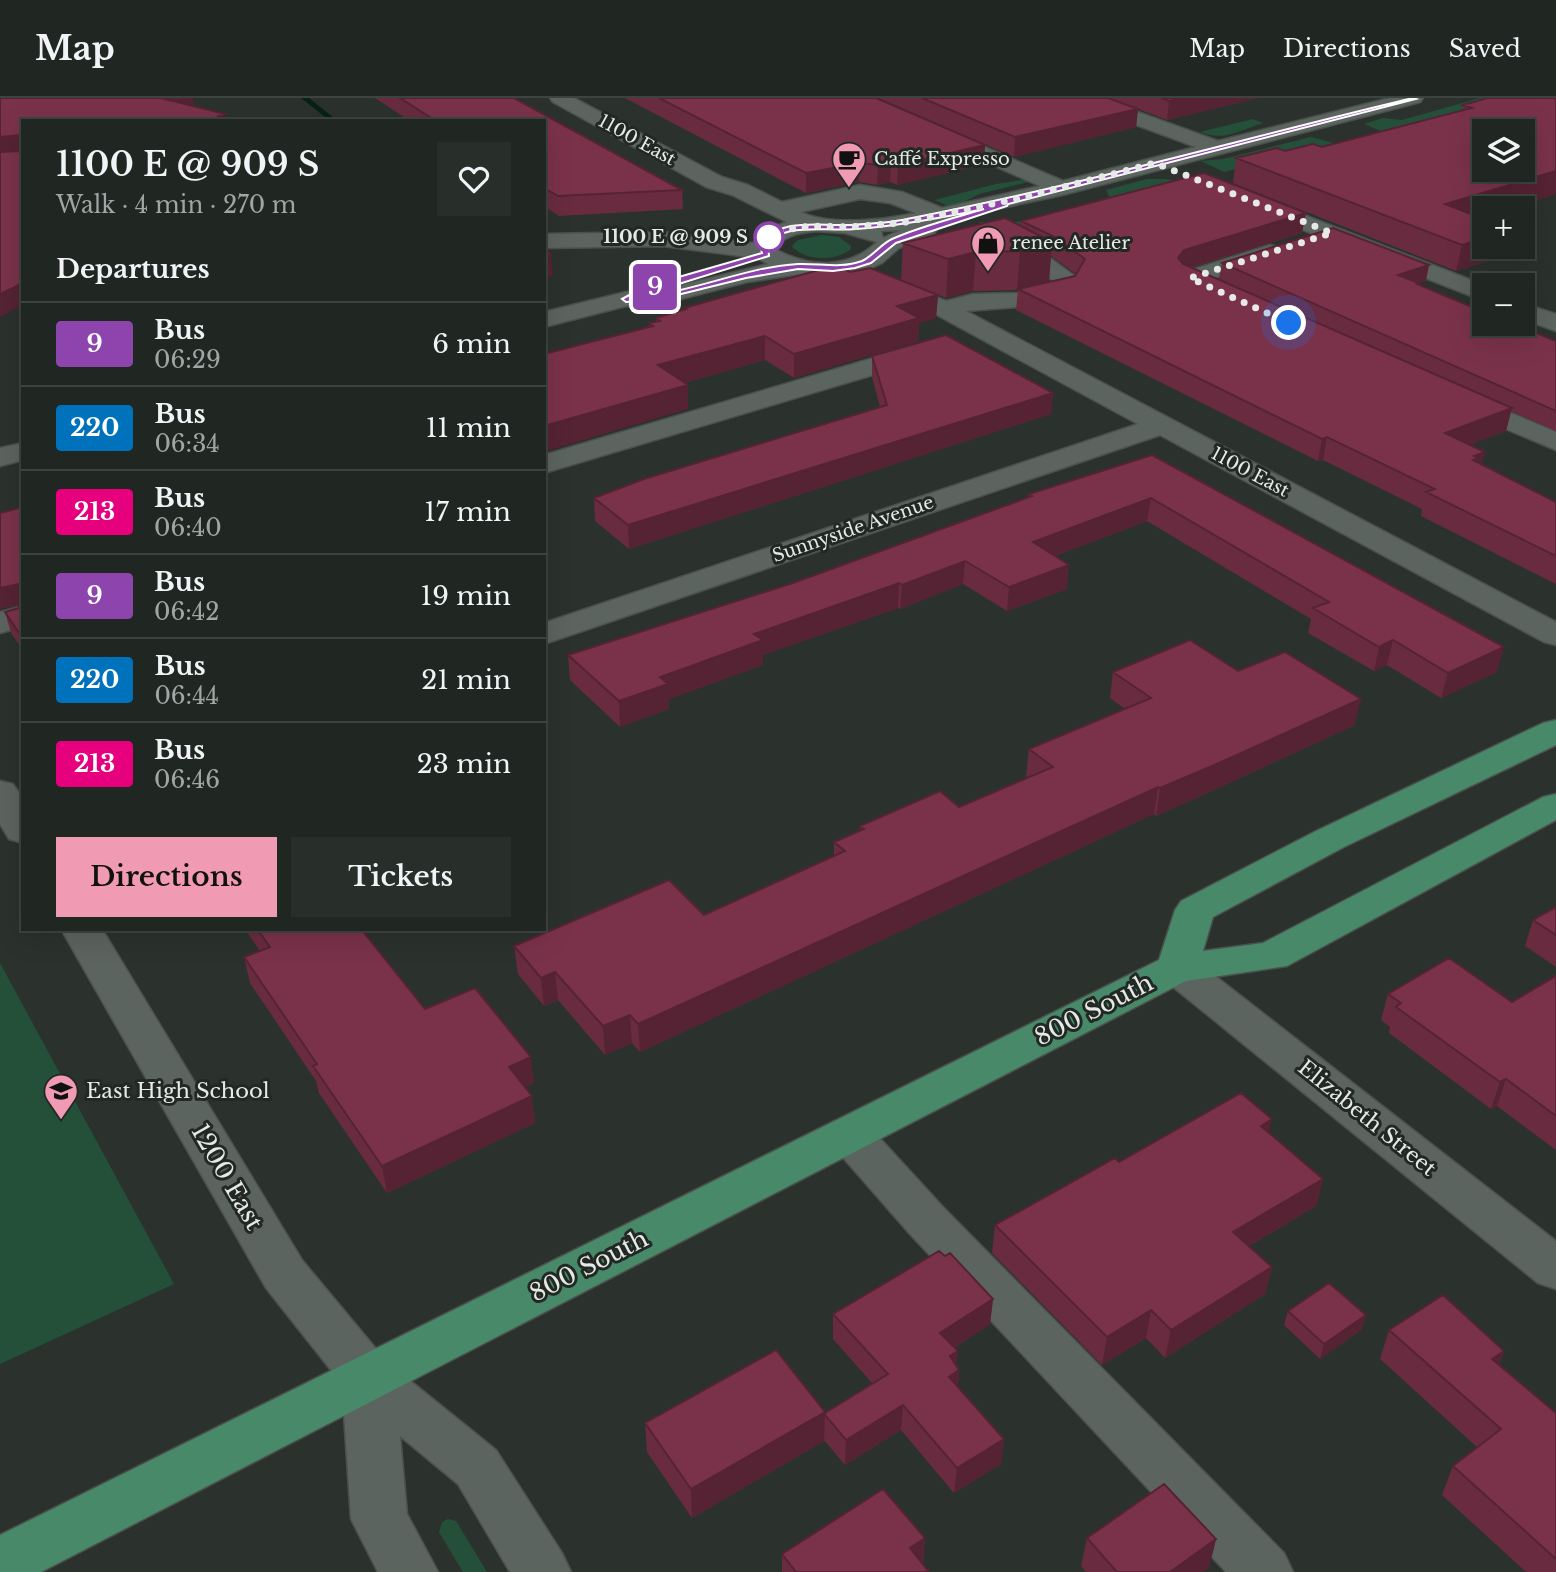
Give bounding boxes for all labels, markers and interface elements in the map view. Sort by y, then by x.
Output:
text: Map [35,28,115,69]
text: Map [1189,34,1245,63]
text: Directions [1283,34,1411,63]
text: Saved [1449,34,1521,63]
street label: 1100 East [595,110,680,170]
map controls [1472,119,1535,336]
button: layers [1472,119,1535,182]
cafe icon: Caffé Expresso [830,140,868,189]
button: heart [437,142,511,216]
text: 1100 E @ 909 S [56,144,319,185]
place label: Caffé Expresso [874,148,1010,170]
text: Walk · 4 min · 270 m [56,191,296,219]
button: + [1472,196,1535,259]
marker: 1100 E @ 909 S [754,222,784,252]
shop icon: renee Atelier [969,224,1007,273]
place label: 1100 E @ 909 S [603,226,748,248]
place label: renee Atelier [1012,232,1130,254]
text: Departures [56,253,210,285]
line badge: 9 [632,264,678,310]
text: 9 [647,272,663,301]
button: − [1472,273,1535,336]
your location [1271,305,1306,340]
text: Bus [154,314,205,346]
text: 6 min [432,328,511,360]
text: 9 [86,329,103,358]
text: 06:29 [154,346,221,374]
text: Bus [154,398,206,430]
text: 11 min [426,412,511,444]
text: 220 [70,413,119,442]
text: 06:34 [154,430,220,458]
street label: 1100 East [1207,442,1293,502]
text: Bus [154,482,205,514]
street label: Sunnyside Avenue [769,491,937,567]
text: 17 min [424,496,511,528]
text: 213 [74,497,115,526]
text: 06:40 [154,514,222,542]
text: Bus [154,566,205,598]
text: 19 min [421,580,511,612]
text: 9 [86,581,103,610]
text: 06:42 [154,598,219,626]
text: Bus [154,650,206,682]
text: 21 min [421,664,511,696]
text: 220 [70,665,119,694]
text: 06:44 [154,682,219,710]
text: Bus [154,734,205,766]
text: 23 min [417,748,511,780]
text: 213 [74,749,115,778]
text: 06:46 [154,766,220,794]
button: Directions [56,837,277,917]
button: Tickets [291,837,511,917]
street label: 800 South [1030,967,1158,1052]
street label: Elizabeth Street [1293,1054,1441,1182]
school or university icon: East High School [42,1072,80,1121]
place label: East High School [86,1078,270,1104]
street label: 1200 East [186,1119,269,1235]
street label: 800 South [525,1223,653,1308]

